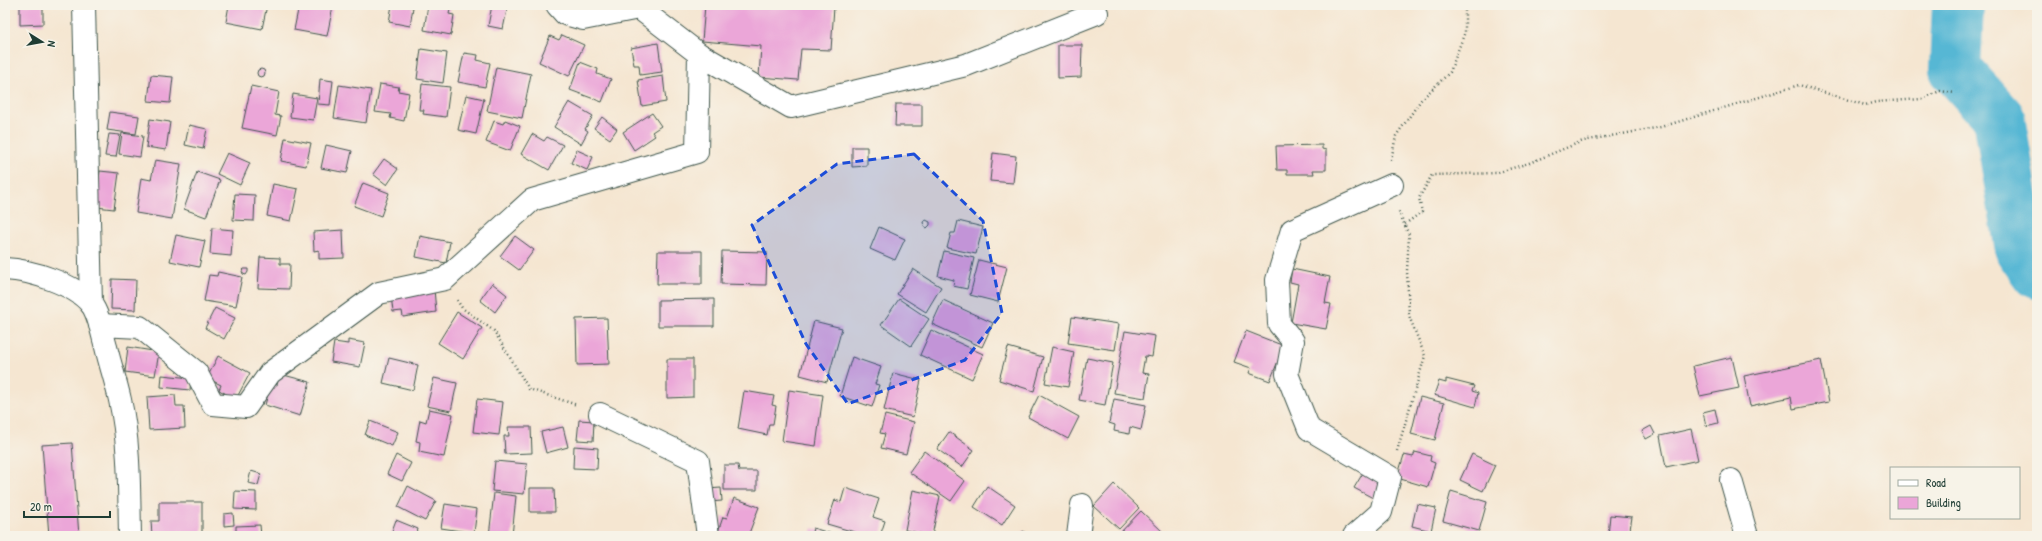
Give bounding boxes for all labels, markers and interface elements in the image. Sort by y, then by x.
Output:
north arrow [22,22,62,62]
text: N [44,40,59,48]
legend [1890,467,2020,519]
text: Road [1926,474,1946,491]
scale bar [24,493,110,519]
text: Building [1926,494,1961,511]
text: 20 m [30,498,52,515]

